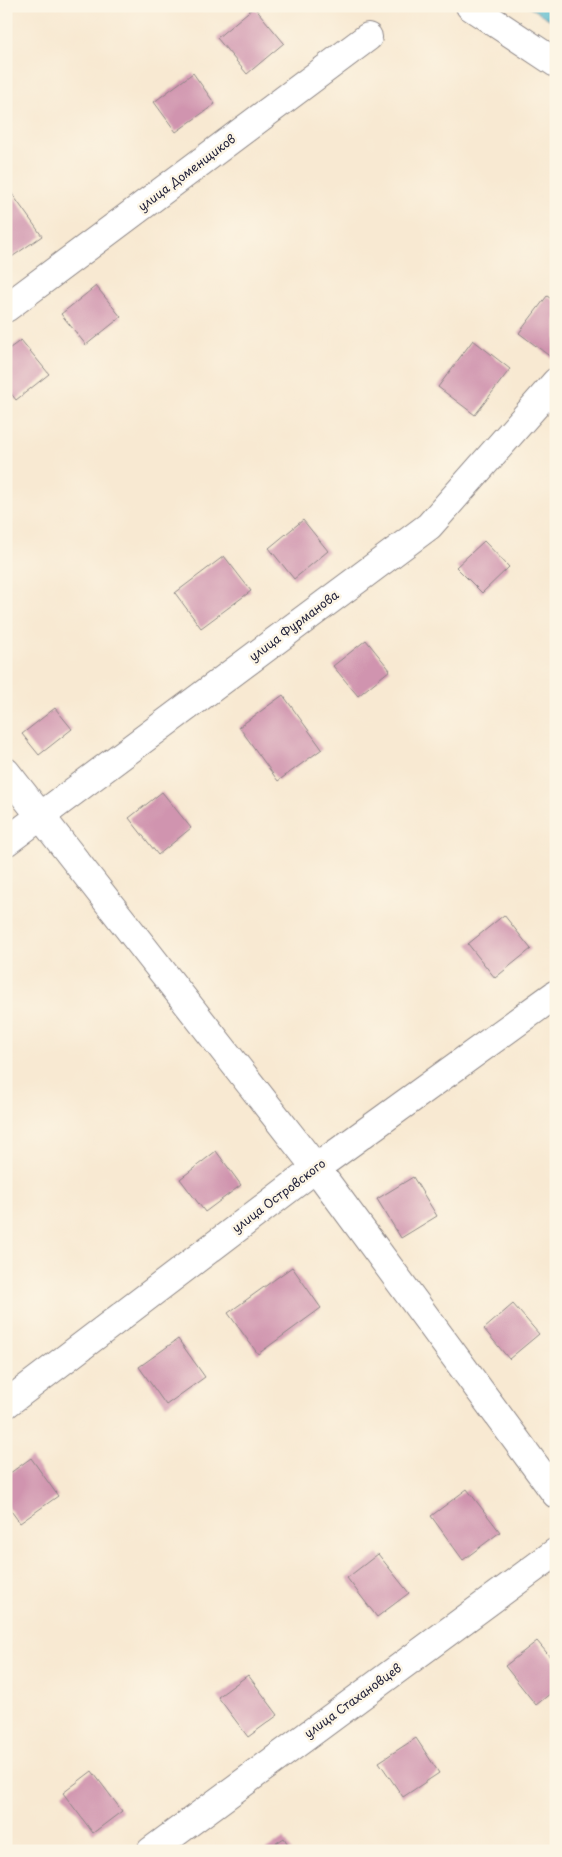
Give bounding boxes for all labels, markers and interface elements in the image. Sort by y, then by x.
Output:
street label: улица Доменщиков [134,129,239,215]
street label: улица Фурманова [245,585,342,665]
street label: улица Островского [228,1154,329,1236]
street label: улица Стахановцев [300,1659,405,1742]

